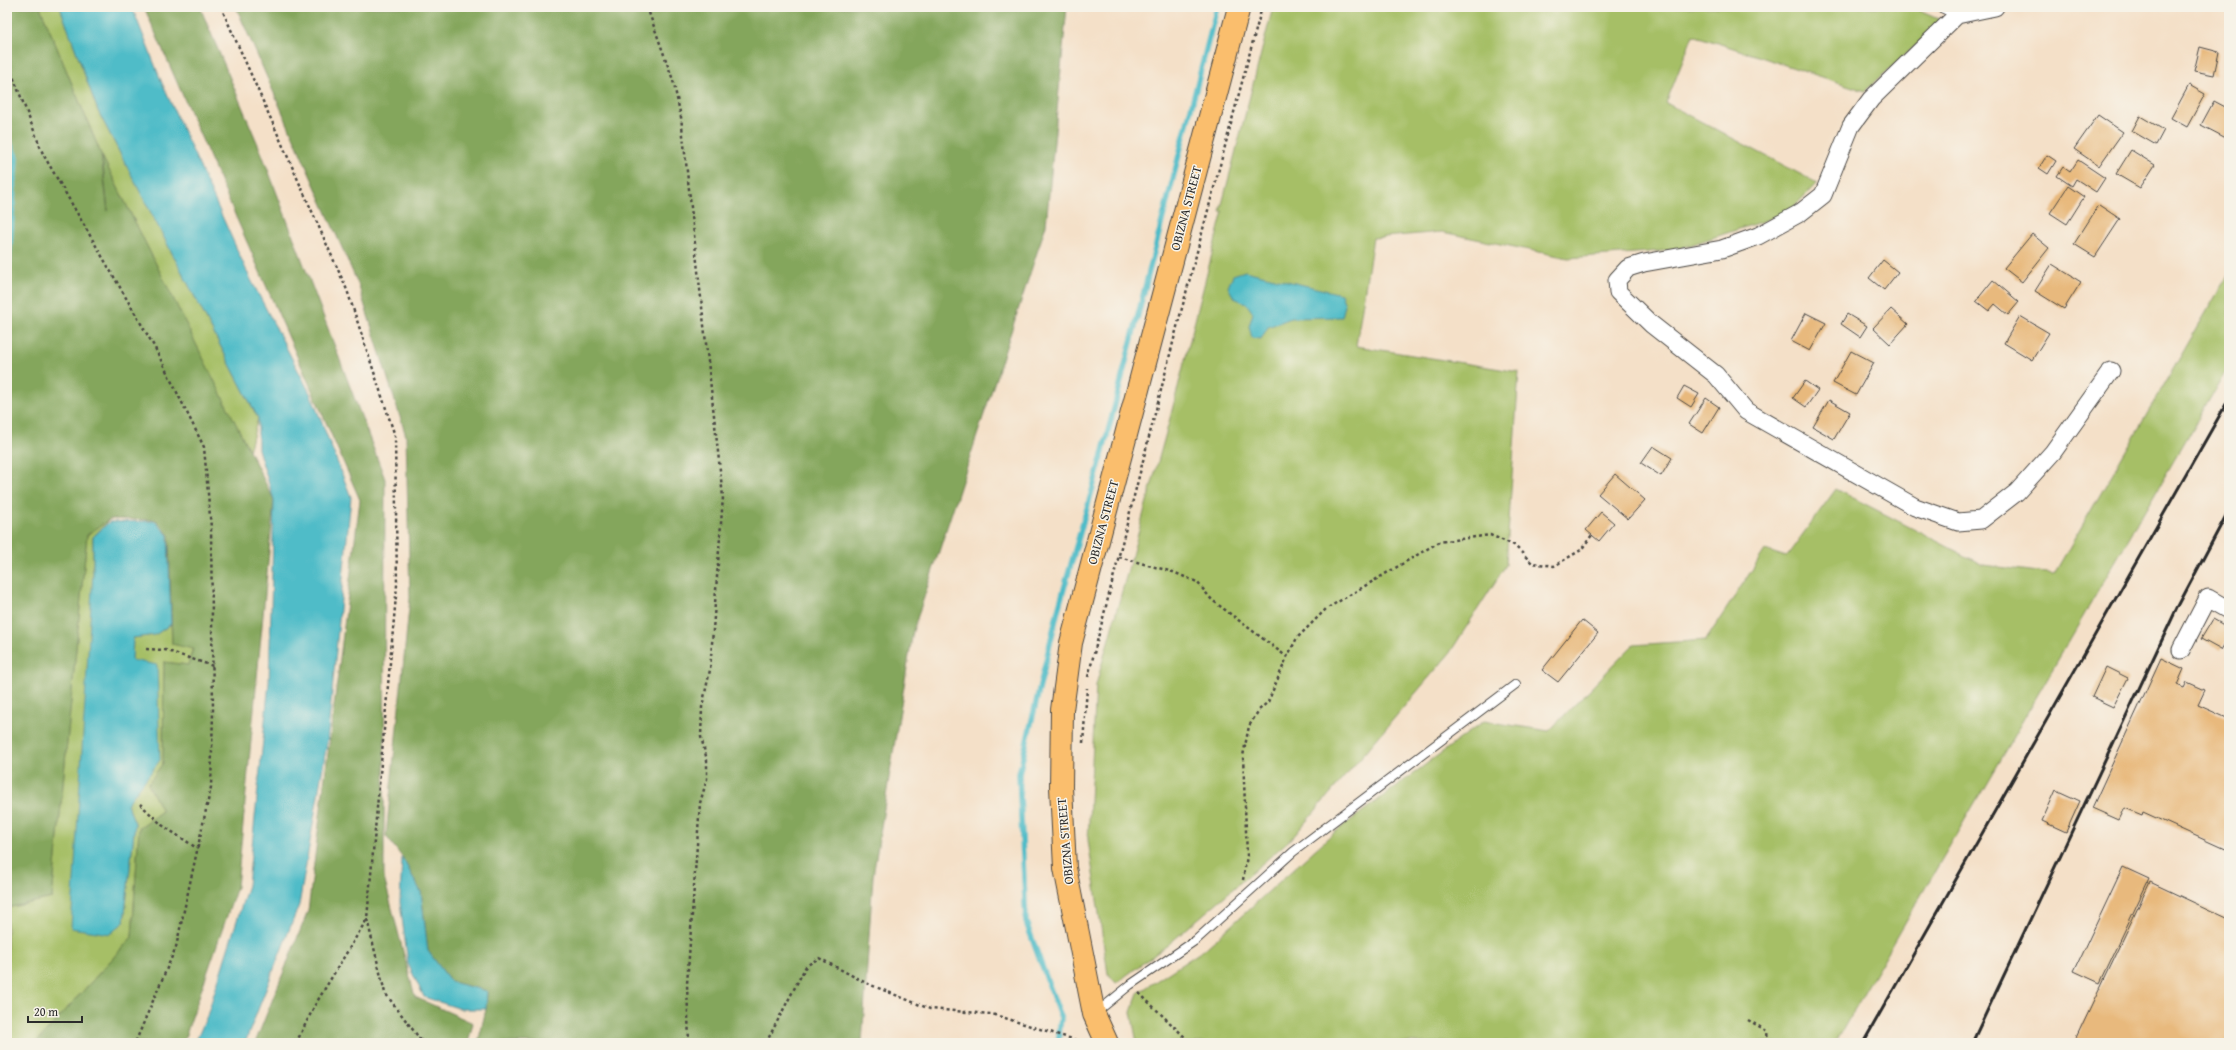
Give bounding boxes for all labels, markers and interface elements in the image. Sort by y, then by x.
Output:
street label: OBIZNA STREET [1166,163,1207,252]
street label: OBIZNA STREET [1083,477,1124,566]
street label: OBIZNA STREET [1052,796,1078,885]
scale bar [28,998,82,1024]
text: 20 m [34,1003,58,1020]

